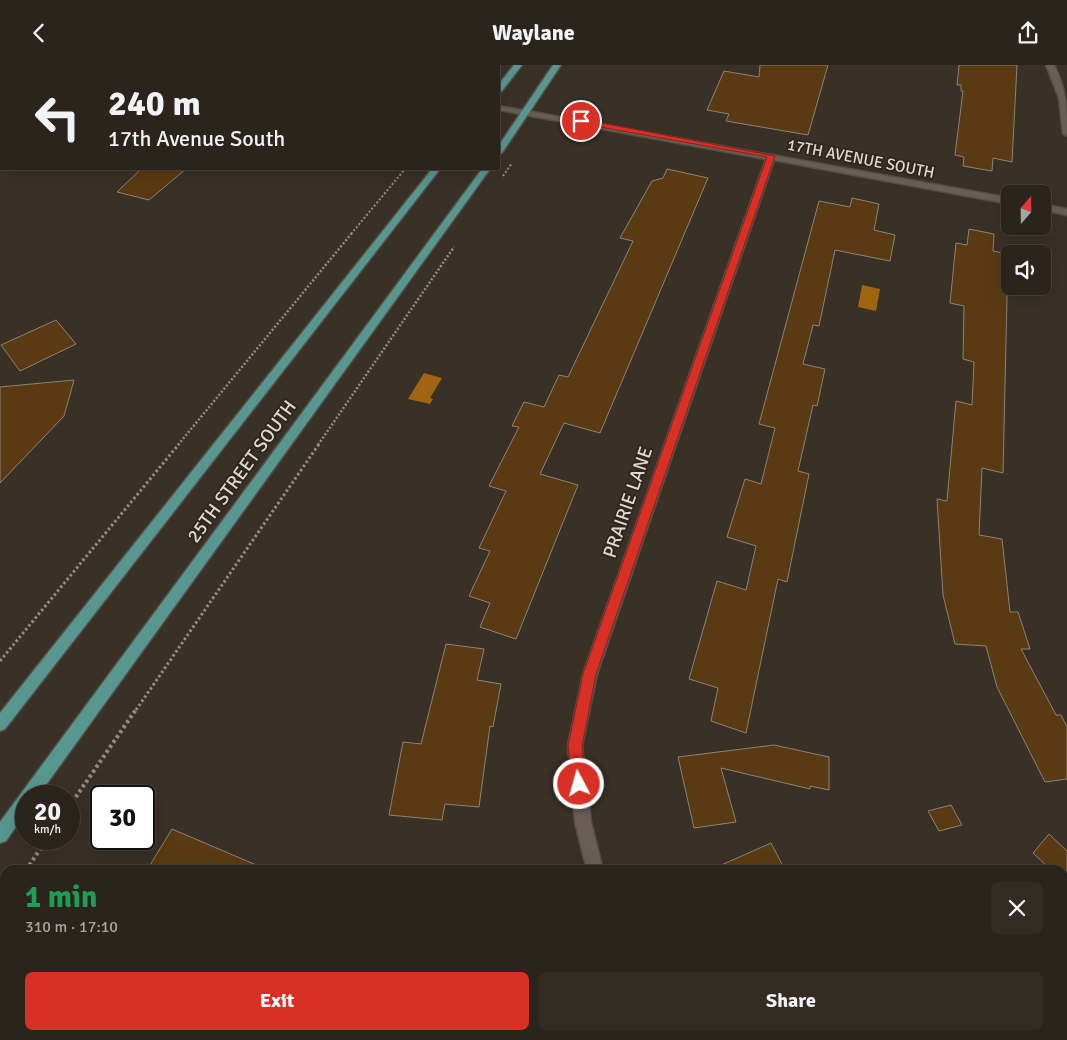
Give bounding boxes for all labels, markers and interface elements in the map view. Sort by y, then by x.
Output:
icon: back [25,19,53,47]
text: Waylane [492,19,575,46]
icon: share [1014,19,1042,47]
text: 240 m [108,82,201,125]
icon: left [25,85,90,150]
pin [560,100,602,142]
icon: arrive [567,107,595,135]
text: 17th Avenue South [108,125,285,152]
street label: 17TH AVENUE SOUTH [785,135,936,183]
north arrow [1001,185,1051,235]
map controls [1001,185,1051,295]
button: sound [1001,245,1051,295]
street label: 25TH STREET SOUTH [182,396,302,548]
street label: PRAIRIE LANE [598,443,658,561]
position arrow [552,757,604,809]
speed limit sign: 30 [90,785,155,850]
text: 20 [34,796,61,827]
text: km/h [34,822,61,837]
text: 1 min [25,879,97,916]
button: close [991,882,1043,934]
text: 310 m · 17:10 [25,917,118,937]
button: Exit [25,972,529,1030]
button: Share [539,972,1043,1030]

